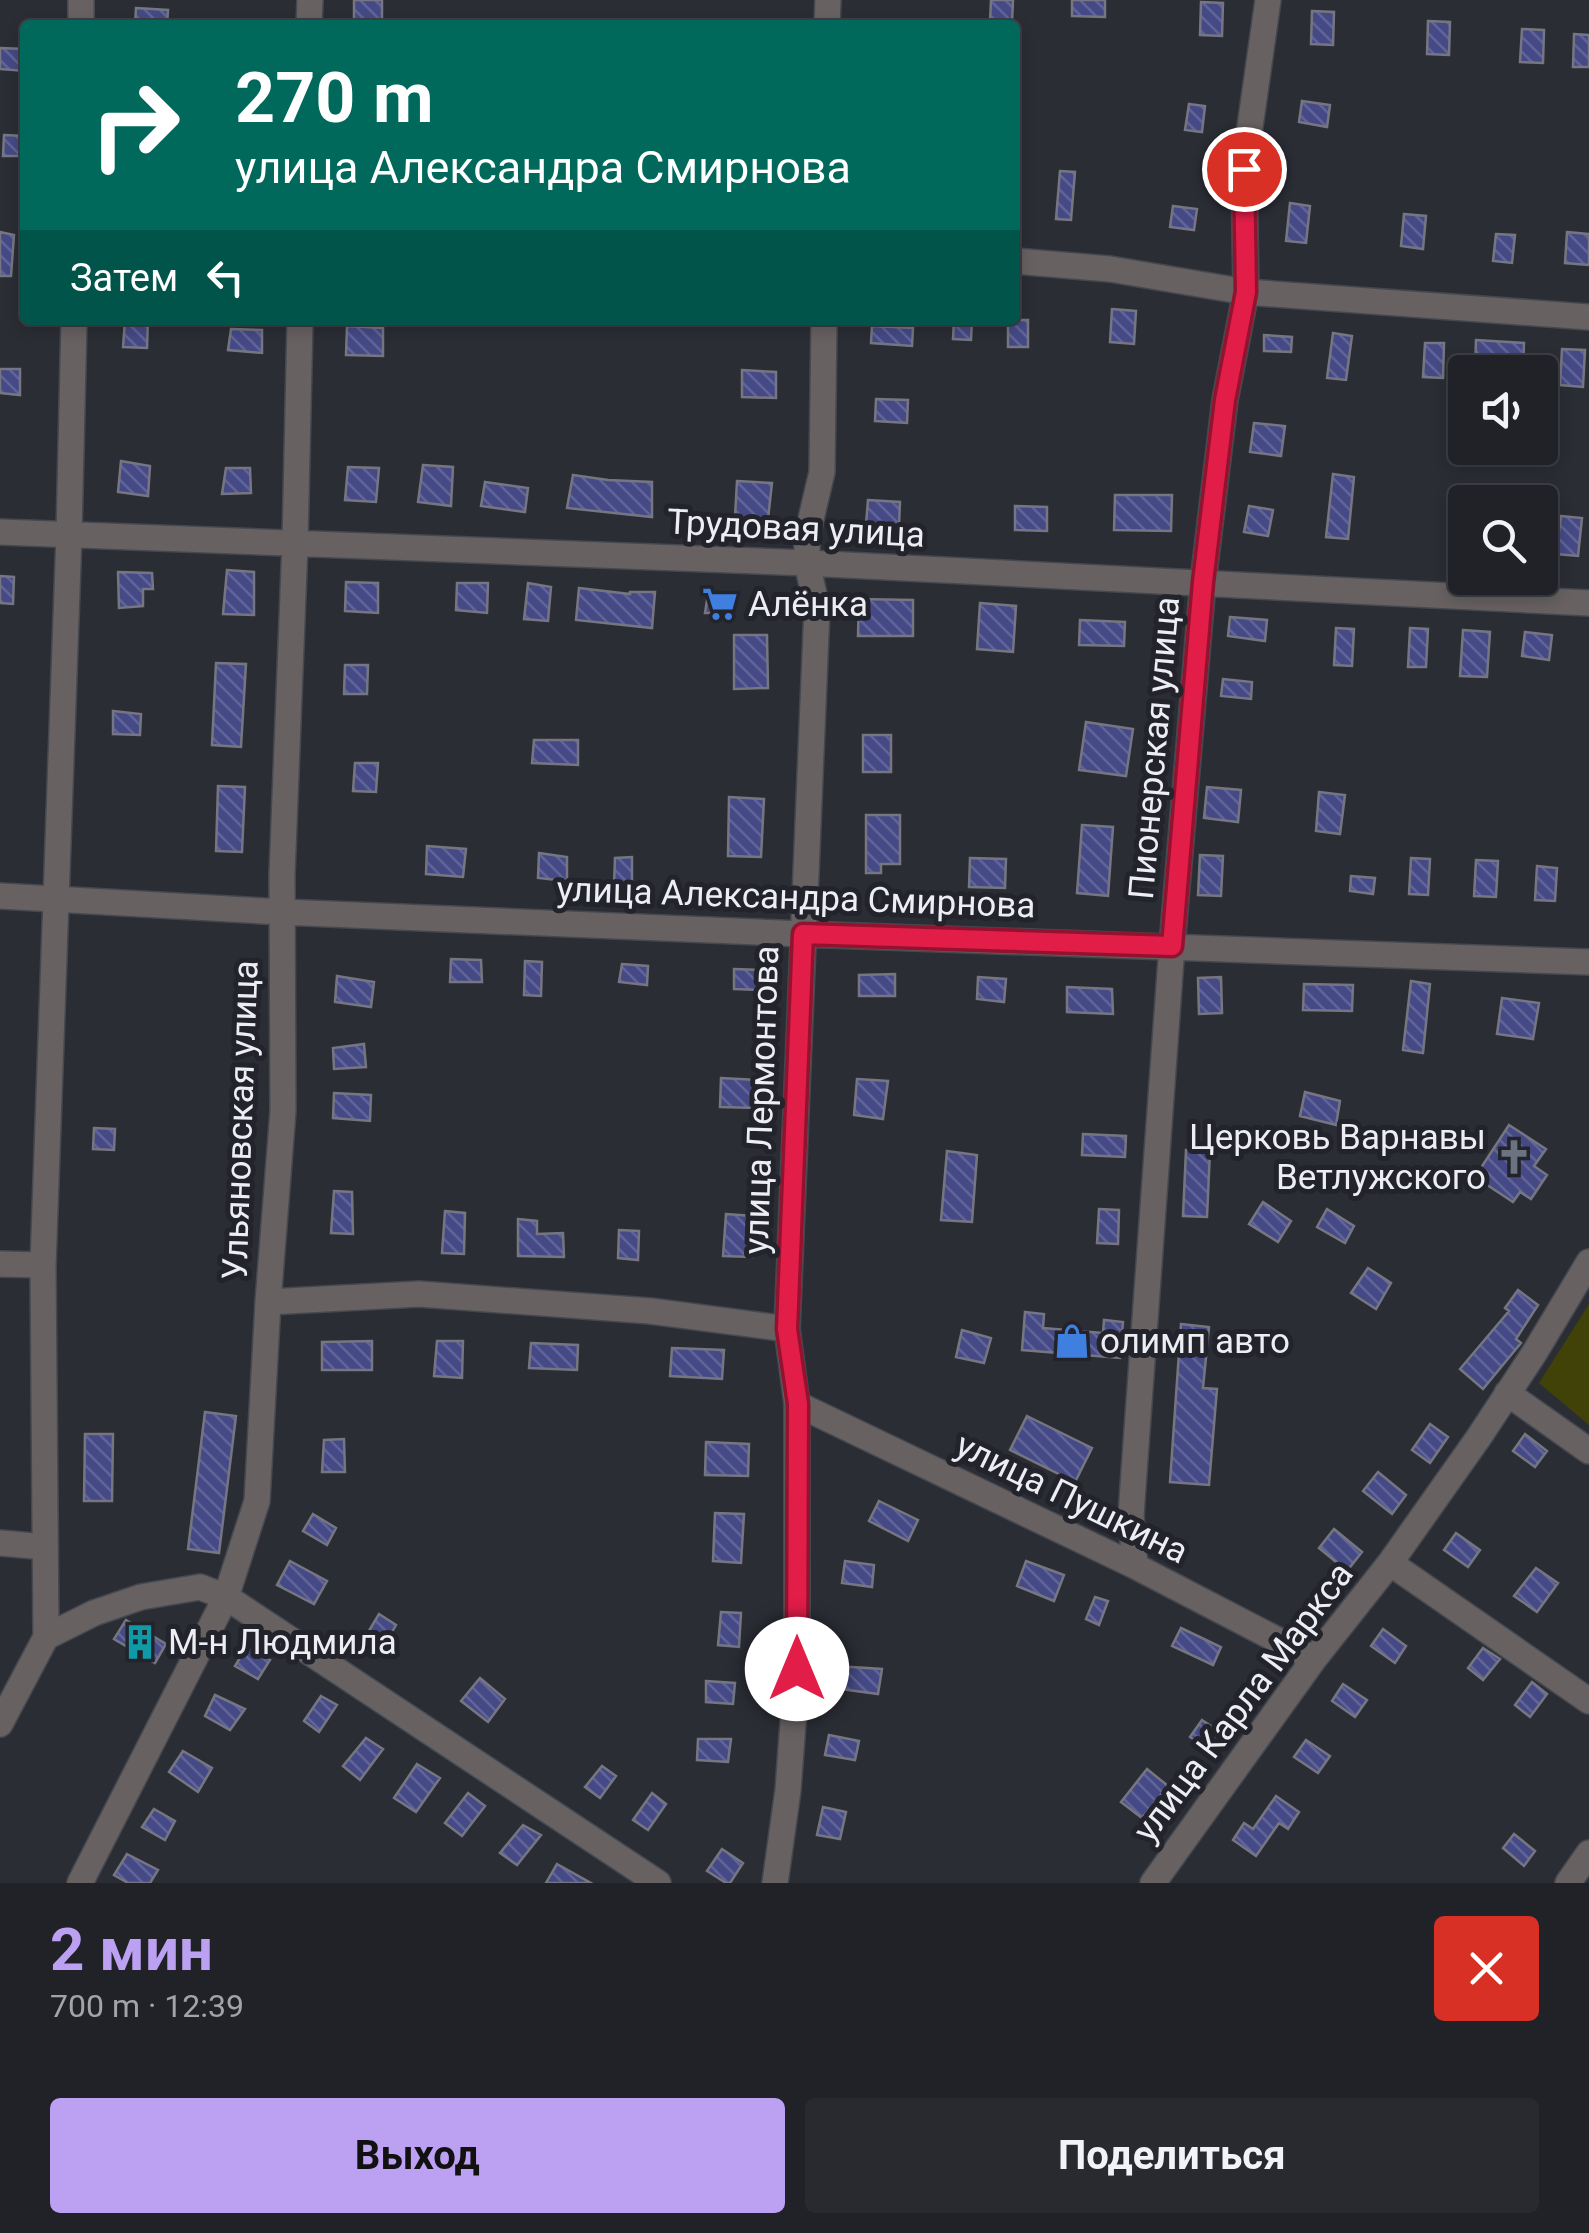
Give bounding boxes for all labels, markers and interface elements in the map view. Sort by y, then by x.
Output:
text: 270 m [235,57,434,139]
icon: right [70,60,200,190]
pin [1202,127,1287,212]
text: улица Александра Смирнова [235,141,851,194]
icon: arrive [1217,142,1272,197]
icon: left [198,250,253,305]
text: Затем [70,256,178,300]
map controls [1448,355,1558,595]
button: sound [1448,355,1558,465]
button: search [1448,485,1558,595]
street label: Трудовая улица [666,501,926,556]
place label: Алёнка [748,584,868,625]
supermarket icon: Алёнка [701,585,739,623]
street label: Пионерская улица [1121,595,1188,901]
street label: улица Александра Смирнова [556,869,1036,926]
street label: улица Лермонтова [736,945,787,1255]
street label: Ульяновская улица [214,960,267,1280]
place label: Церковь Варнавы Ветлужского [1189,1117,1486,1198]
church icon: Церковь Варнавы Ветлужского [1495,1138,1533,1176]
place label: олимп авто [1100,1321,1290,1362]
shop icon: олимп авто [1053,1322,1091,1360]
street label: улица Пушкина [949,1425,1194,1572]
street label: улица Карла Маркса [1125,1555,1362,1850]
position arrow [745,1617,849,1721]
place label: М-н Людмила [168,1622,397,1663]
building icon: М-н Людмила [121,1623,159,1661]
text: 2 мин [50,1914,213,1985]
button: close [1434,1916,1539,2021]
text: 700 m · 12:39 [50,1987,244,2025]
button: Выход [50,2098,785,2213]
button: Поделиться [805,2098,1539,2213]

